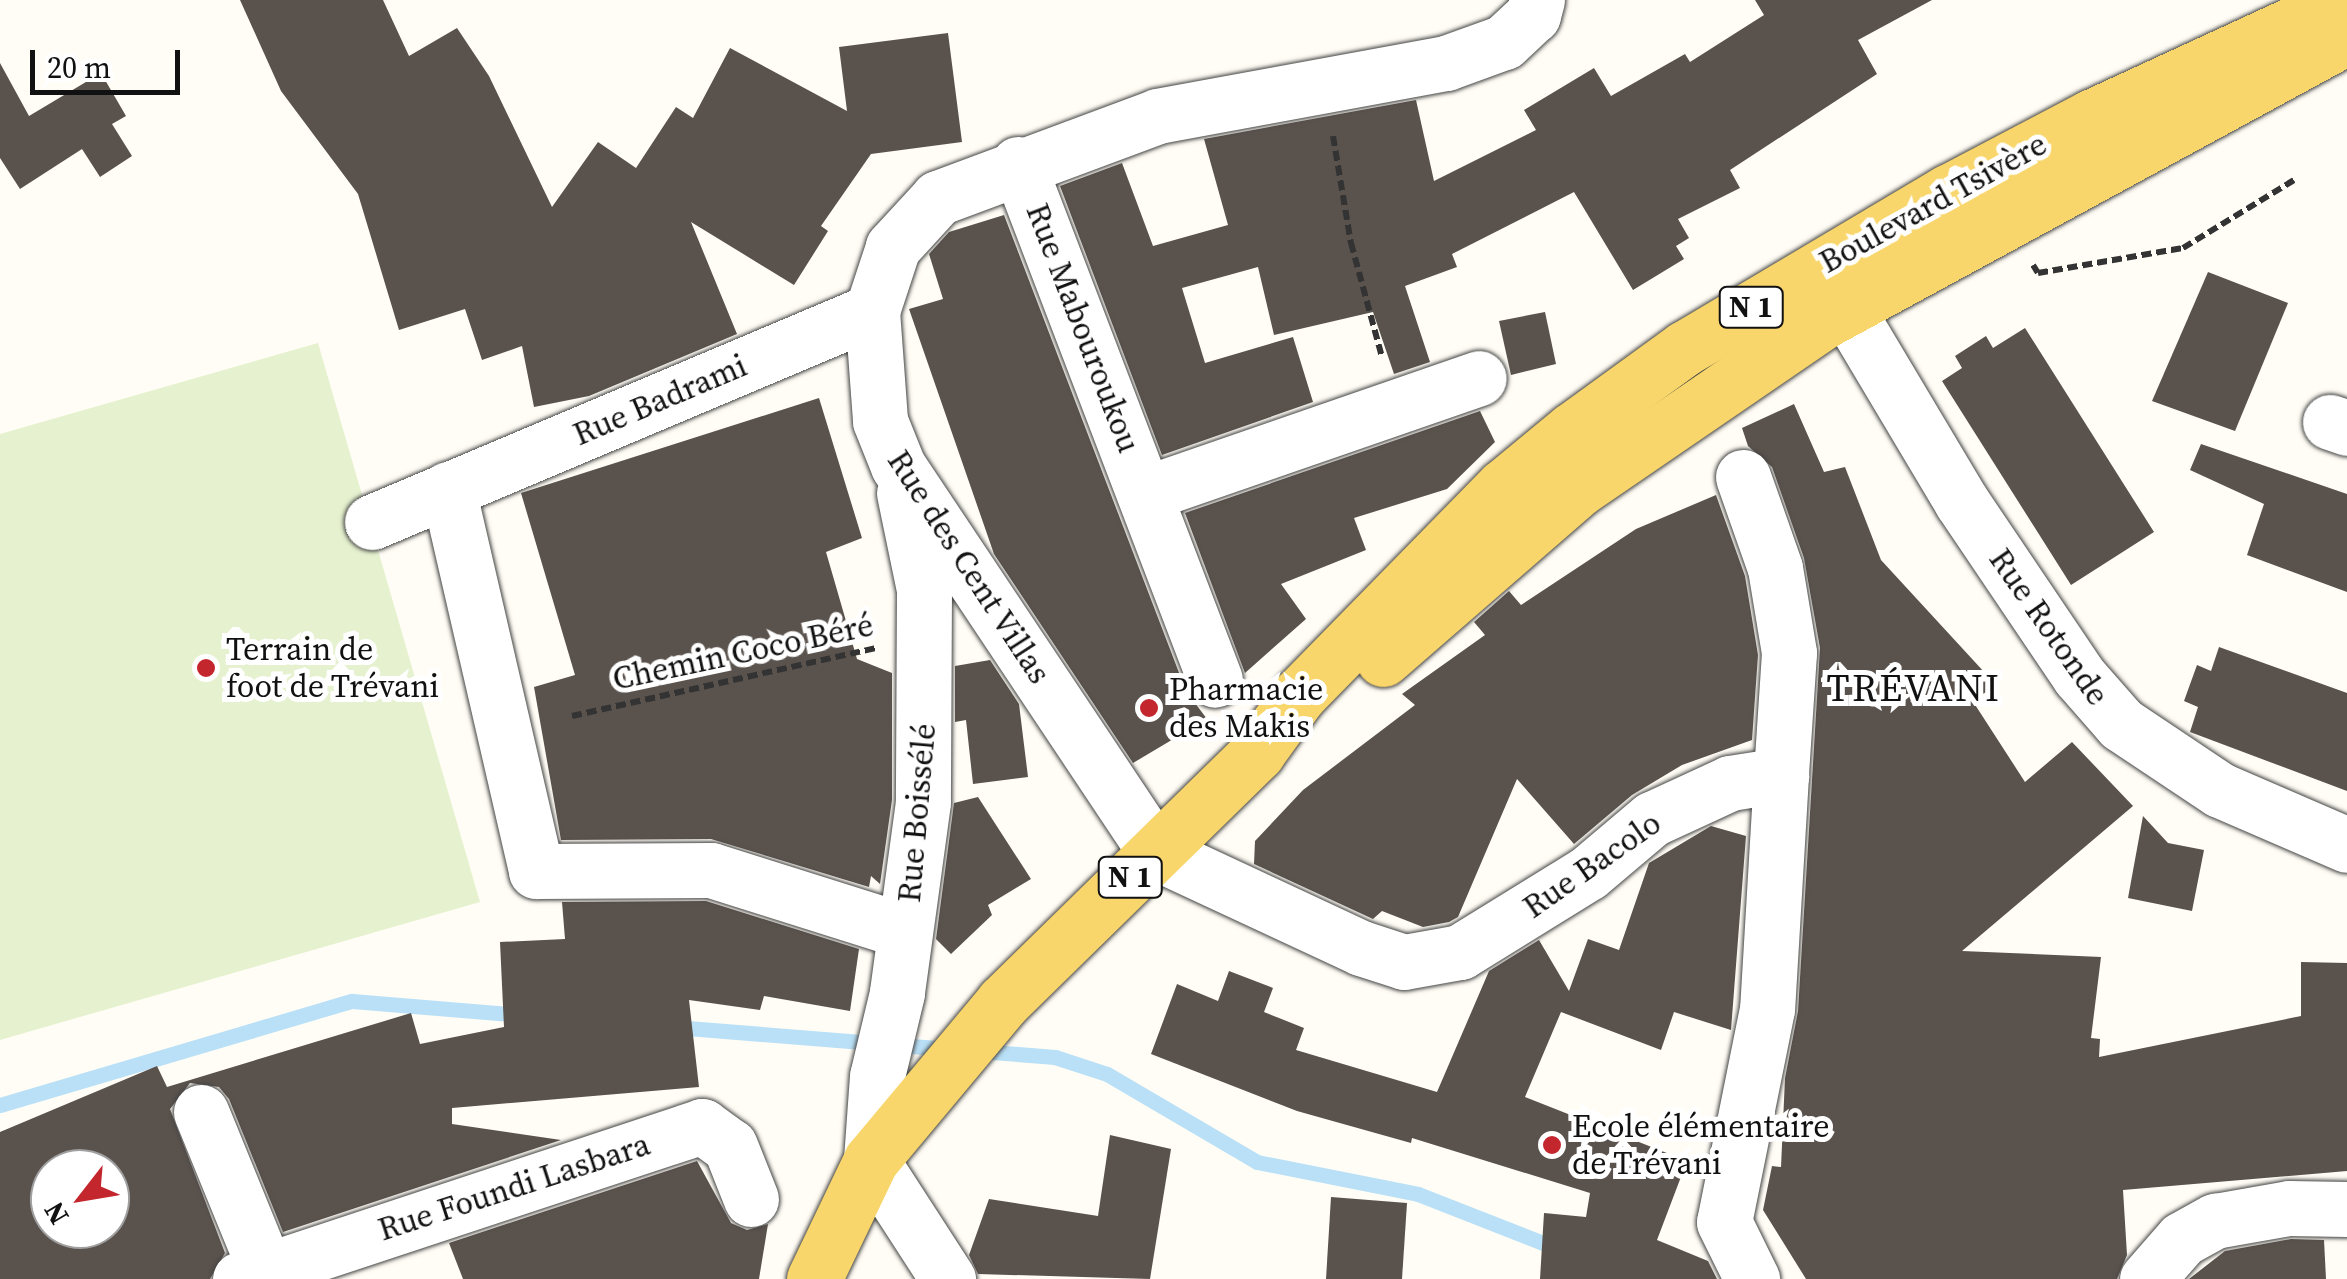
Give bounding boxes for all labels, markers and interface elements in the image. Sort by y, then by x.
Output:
scale bar [35,30,185,92]
text: 20 m [47,47,111,88]
street label: Boulevard Tsivère [1813,125,2053,281]
street label: Rue Mabouroukou [1018,198,1148,458]
road number: N 1 [1718,282,1784,332]
street label: Rue Badrami [567,346,753,454]
street label: Rue des Cent Villas [879,443,1059,691]
street label: Rue Rotonde [1981,541,2117,713]
street label: Chemin Coco Béré [609,606,877,698]
place label: Terrain de foot de Trévani [226,631,440,706]
marker: Terrain de foot de Trévani [195,657,217,679]
district label: TRÉVANI [1826,666,2002,712]
place label: Pharmacie des Makis [1169,671,1323,746]
marker: Pharmacie des Makis [1138,697,1160,719]
street label: Rue Boissélé [890,722,944,904]
street label: Rue Bacolo [1516,804,1668,926]
road number: N 1 [1098,852,1162,902]
place label: Ecole élémentaire de Trévani [1572,1108,1829,1183]
street label: Rue Foundi Lasbara [373,1125,655,1249]
marker: Ecole élémentaire de Trévani [1541,1134,1563,1156]
north arrow [30,1149,130,1249]
text: N [34,1195,78,1232]

